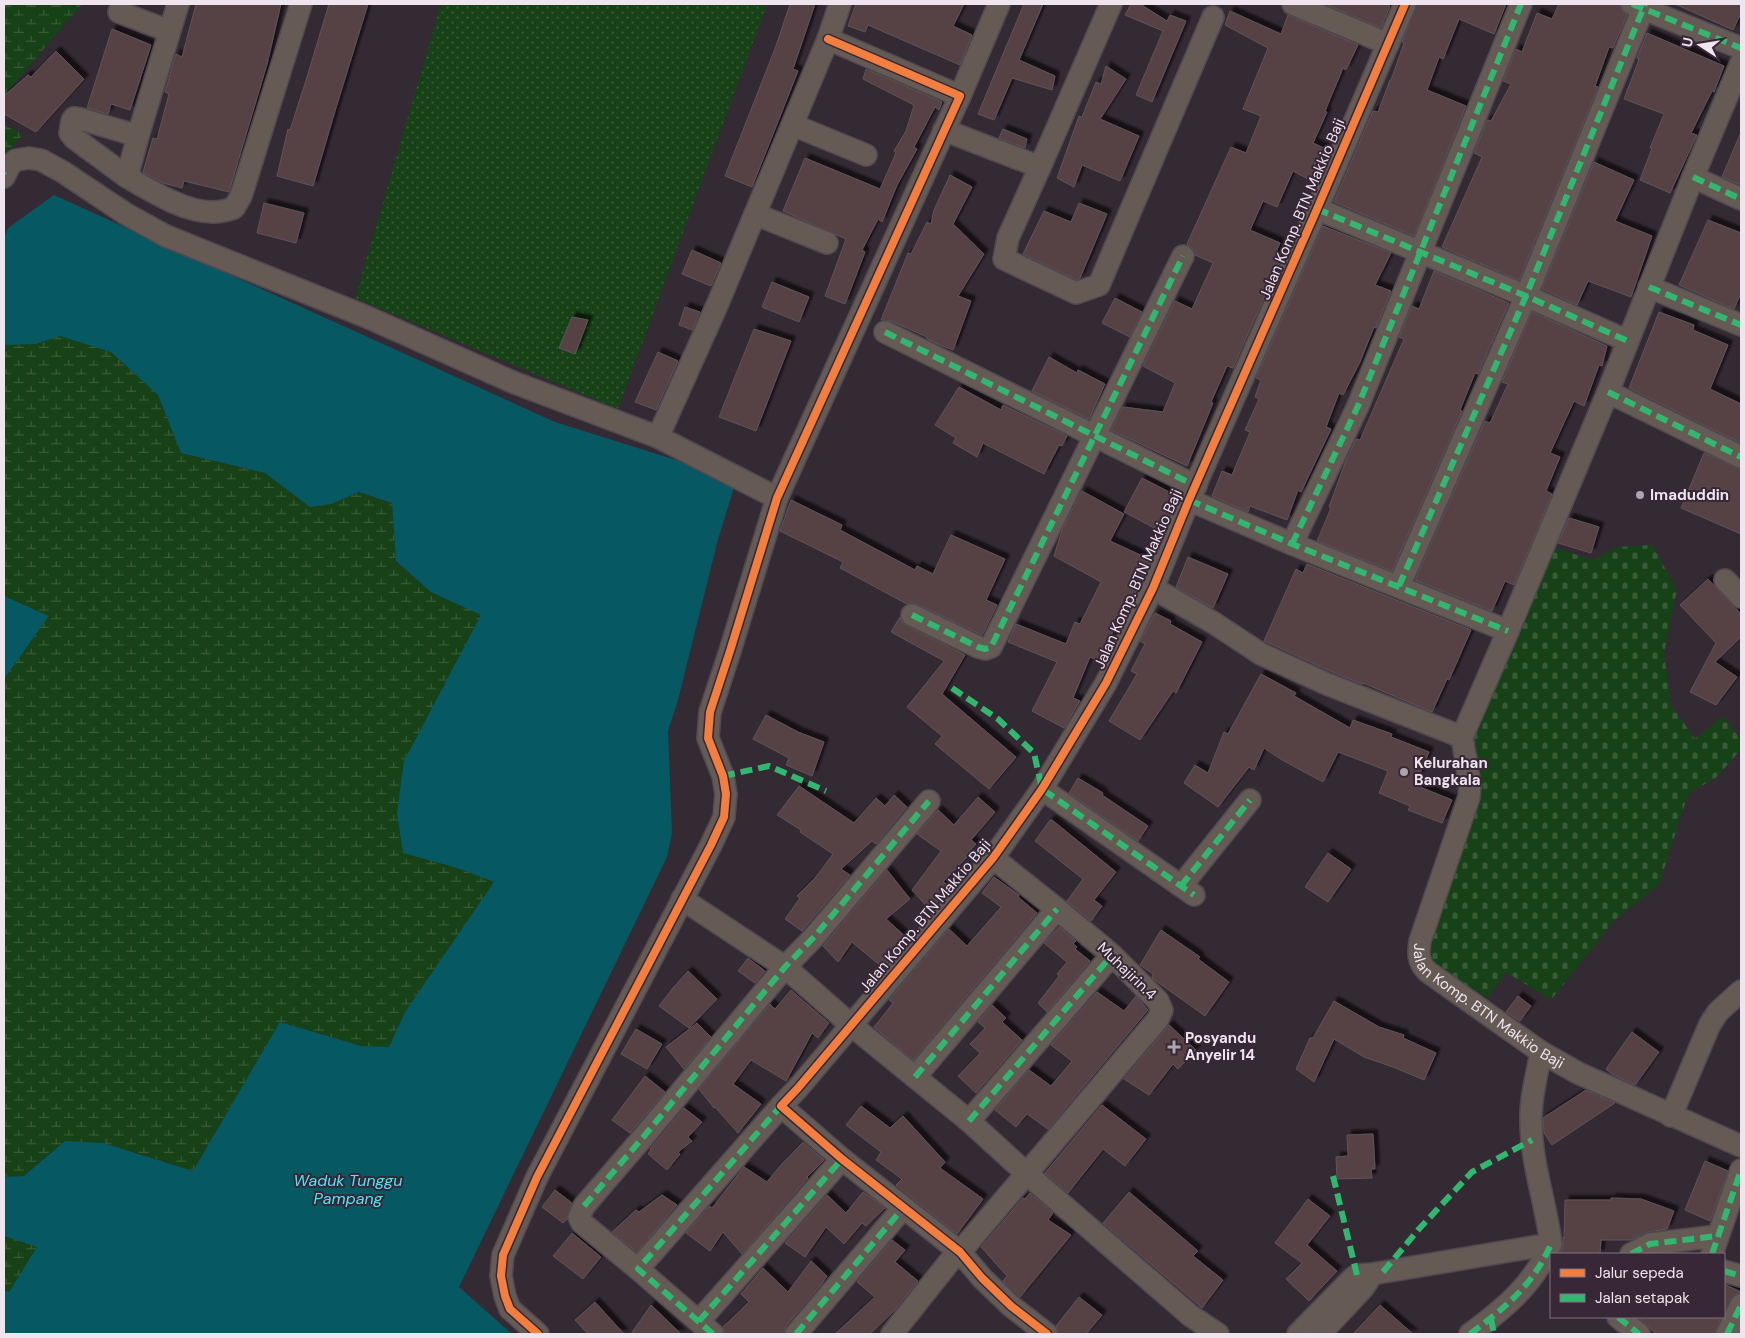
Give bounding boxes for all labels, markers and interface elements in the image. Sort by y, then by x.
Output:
north arrow [1675,20,1725,70]
text: U [1677,36,1697,49]
street label: Jalan Komp. BTN Makkio Baji [1255,115,1349,303]
place label: Imaduddin [1650,485,1729,505]
street label: Jalan Komp. BTN Makkio Baji [1089,486,1187,672]
marker: Imaduddin [1634,489,1646,501]
place label: Kelurahan Bangkala [1414,753,1488,790]
marker: Kelurahan Bangkala [1398,766,1410,778]
street label: Jalan Komp. BTN Makkio Baji [855,835,995,997]
street label: Muhajirin.4 [1093,938,1161,1004]
street label: Jalan Komp. BTN Makkio Baji [1409,942,1568,1073]
place label: Posyandu Anyelir 14 [1185,1028,1256,1065]
marker: Posyandu Anyelir 14 [1167,1040,1181,1054]
water label: Waduk Tunggu Pampang [293,1170,403,1209]
legend [1550,1253,1725,1318]
text: Jalur sepeda [1595,1263,1684,1283]
text: Jalan setapak [1595,1288,1690,1308]

